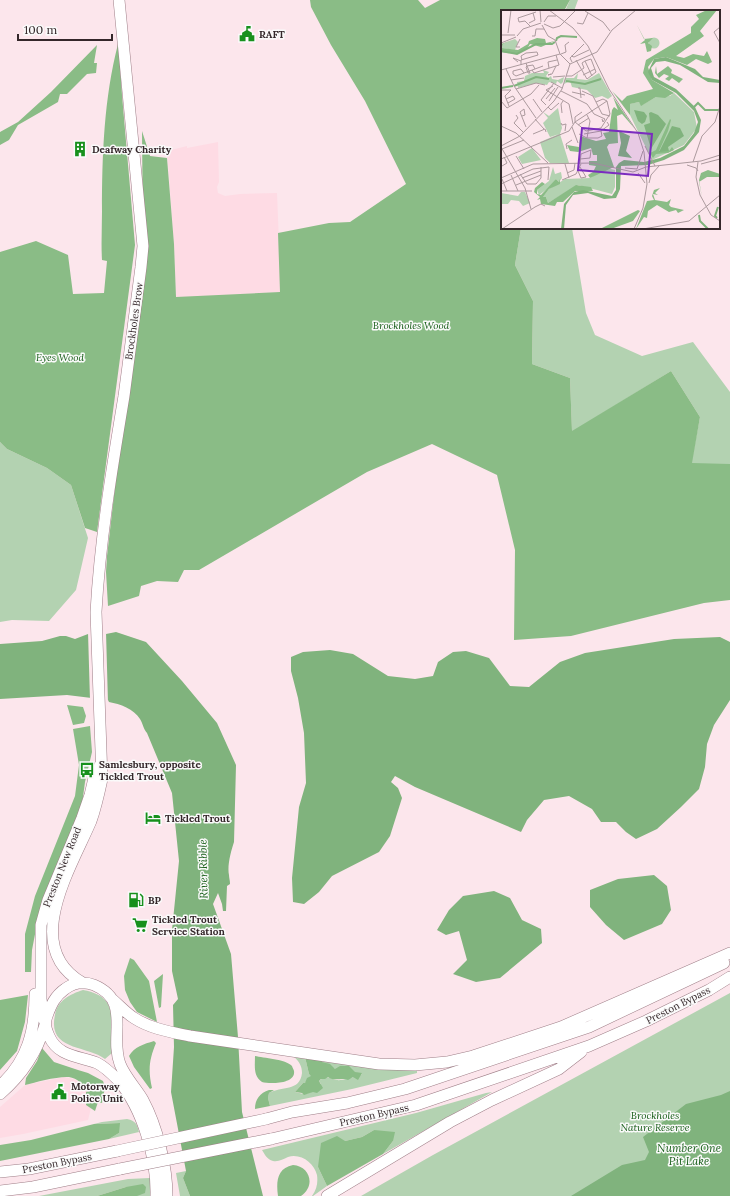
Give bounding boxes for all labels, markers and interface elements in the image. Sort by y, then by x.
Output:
inset map [501,10,720,229]
scale bar [18,16,112,42]
text: 100 m [24,22,57,37]
public building icon: RAFT [238,25,256,43]
place label: RAFT [259,28,285,41]
building icon: Deafway Charity [71,140,89,158]
place label: Deafway Charity [92,143,172,156]
street label: Brockholes Brow [122,281,146,361]
park label: Brockholes Wood [373,319,450,332]
park label: Eyes Wood [36,351,85,364]
place label: Samlesbury, opposite Tickled Trout [99,758,201,783]
bus stop icon: Samlesbury, opposite Tickled Trout [78,761,96,779]
hotel icon: Tickled Trout [144,809,162,827]
place label: Tickled Trout [165,812,231,825]
street label: Preston New Road [40,825,84,909]
water label: River Ribble [195,839,211,899]
fuel station icon: BP [127,891,145,909]
place label: BP [148,894,162,907]
place label: Tickled Trout Service Station [152,913,225,938]
supermarket icon: Tickled Trout Service Station [131,916,149,934]
street label: Preston Bypass [644,983,713,1027]
place label: Motorway Police Unit [71,1080,124,1105]
public building icon: Motorway Police Unit [50,1083,68,1101]
street label: Preston Bypass [338,1101,410,1129]
park label: Brockholes Nature Reserve [621,1109,690,1134]
water label: Number One Pit Lake [657,1141,721,1168]
street label: Preston Bypass [21,1150,93,1176]

